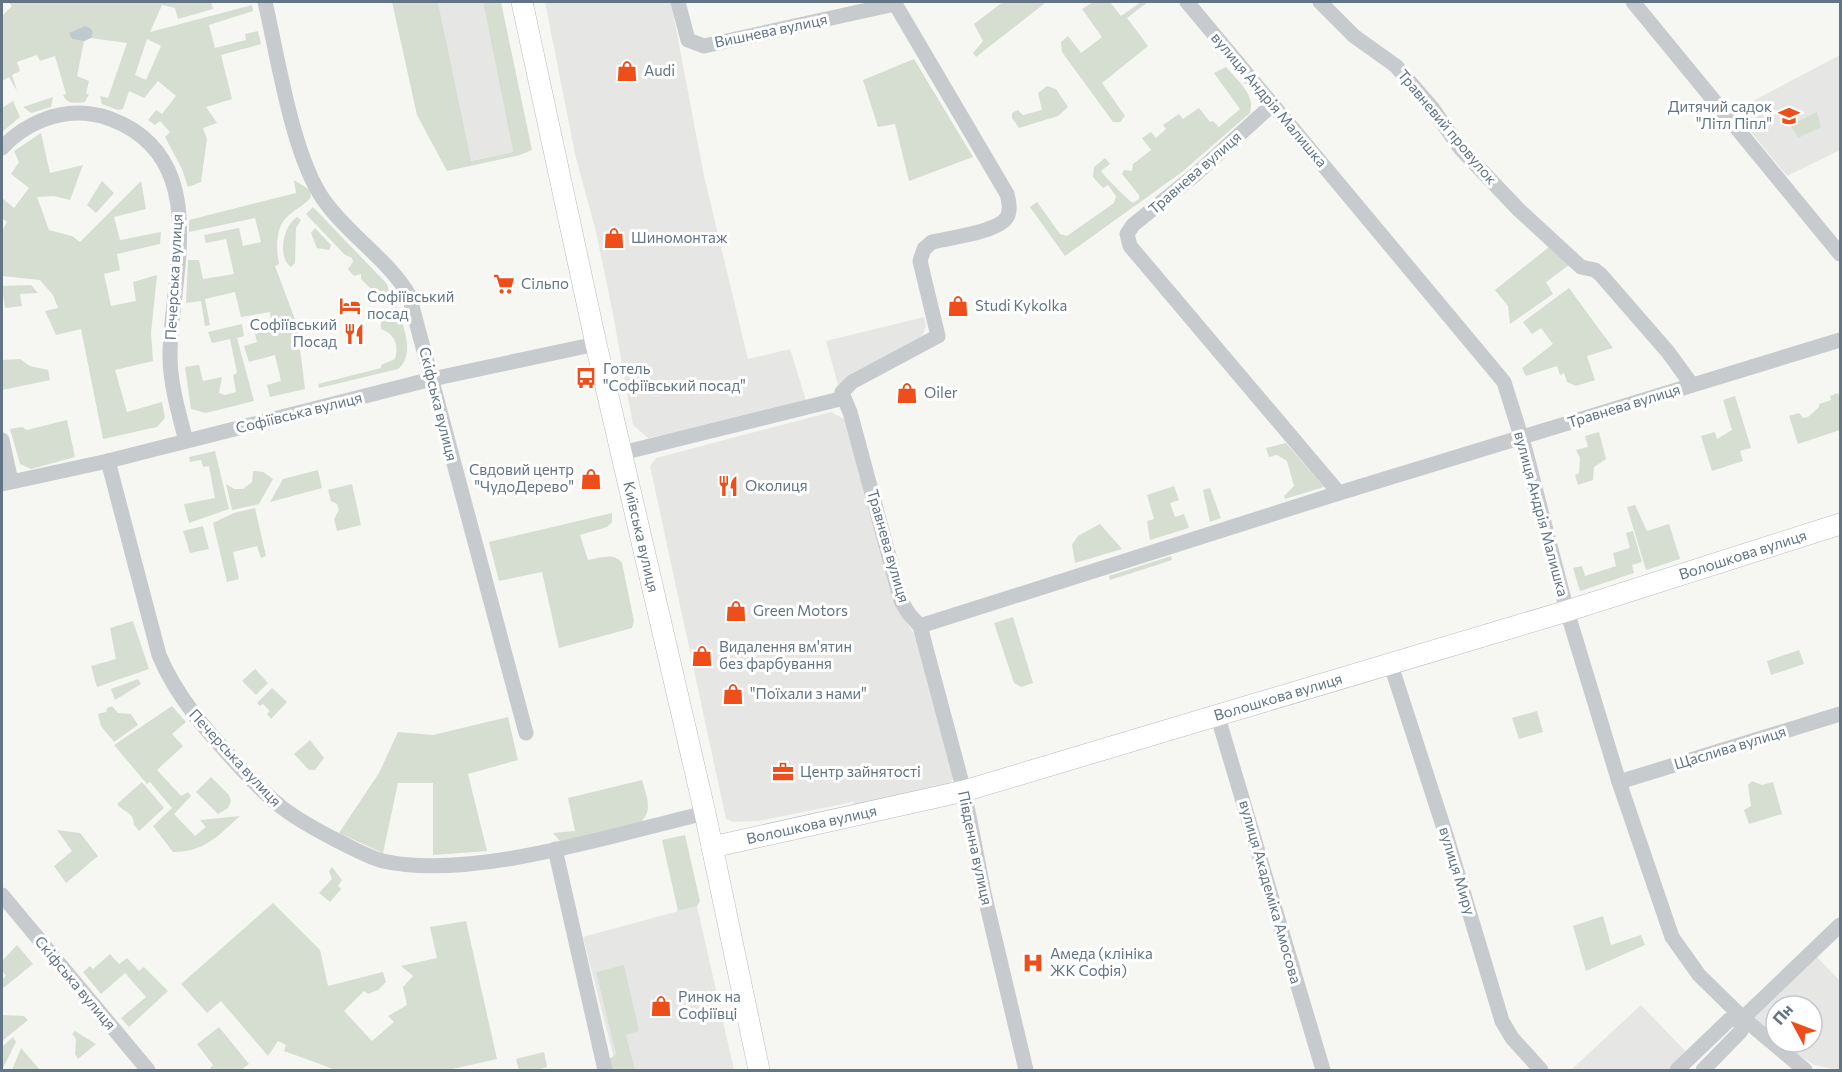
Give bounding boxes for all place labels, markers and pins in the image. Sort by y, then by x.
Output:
shop icon: Audi [615,59,639,83]
place label: Audi [644,61,675,79]
place label: Дитячий садок "Літл Піпл" [1668,97,1772,132]
school or university icon: Дитячий садок "Літл Піпл" [1777,104,1801,128]
shop icon: Шиномонтаж [602,226,626,250]
place label: Шиномонтаж [631,228,728,246]
supermarket icon: Сільпо [492,272,516,296]
place label: Сільпо [521,274,569,292]
place label: Софіївський посад [367,287,454,322]
hotel icon: Софіївський посад [338,294,362,318]
shop icon: Studi Kykolka [946,294,970,318]
place label: Studi Kykolka [975,296,1067,314]
place label: Софіївський Посад [250,315,337,350]
restaurant icon: Софіївський Посад [342,322,366,346]
place label: Готель "Софіївський посад" [603,359,746,394]
bus stop icon: Готель "Софіївський посад" [574,366,598,390]
shop icon: Oiler [895,381,919,405]
place label: Oiler [924,383,958,401]
place label: Свдовий центр "ЧудоДерево" [469,460,574,495]
shop icon: Свдовий центр "ЧудоДерево" [579,467,603,491]
restaurant icon: Околиця [716,474,740,498]
place label: Околиця [745,476,808,494]
shop icon: Green Motors [724,599,748,623]
place label: Green Motors [753,601,848,619]
place label: Видалення вм'ятин без фарбування [719,637,852,672]
shop icon: Видалення вм'ятин без фарбування [690,644,714,668]
shop icon: "Поїхали з нами" [721,682,745,706]
place label: "Поїхали з нами" [750,684,867,702]
office icon: Центр зайнятості [771,760,795,784]
place label: Центр зайнятості [800,762,921,780]
place label: Амеда (клініка ЖК Софія) [1050,944,1153,979]
hospital icon: Амеда (клініка ЖК Софія) [1021,951,1045,975]
place label: Ринок на Софіївці [678,987,741,1022]
shop icon: Ринок на Софіївці [649,994,673,1018]

